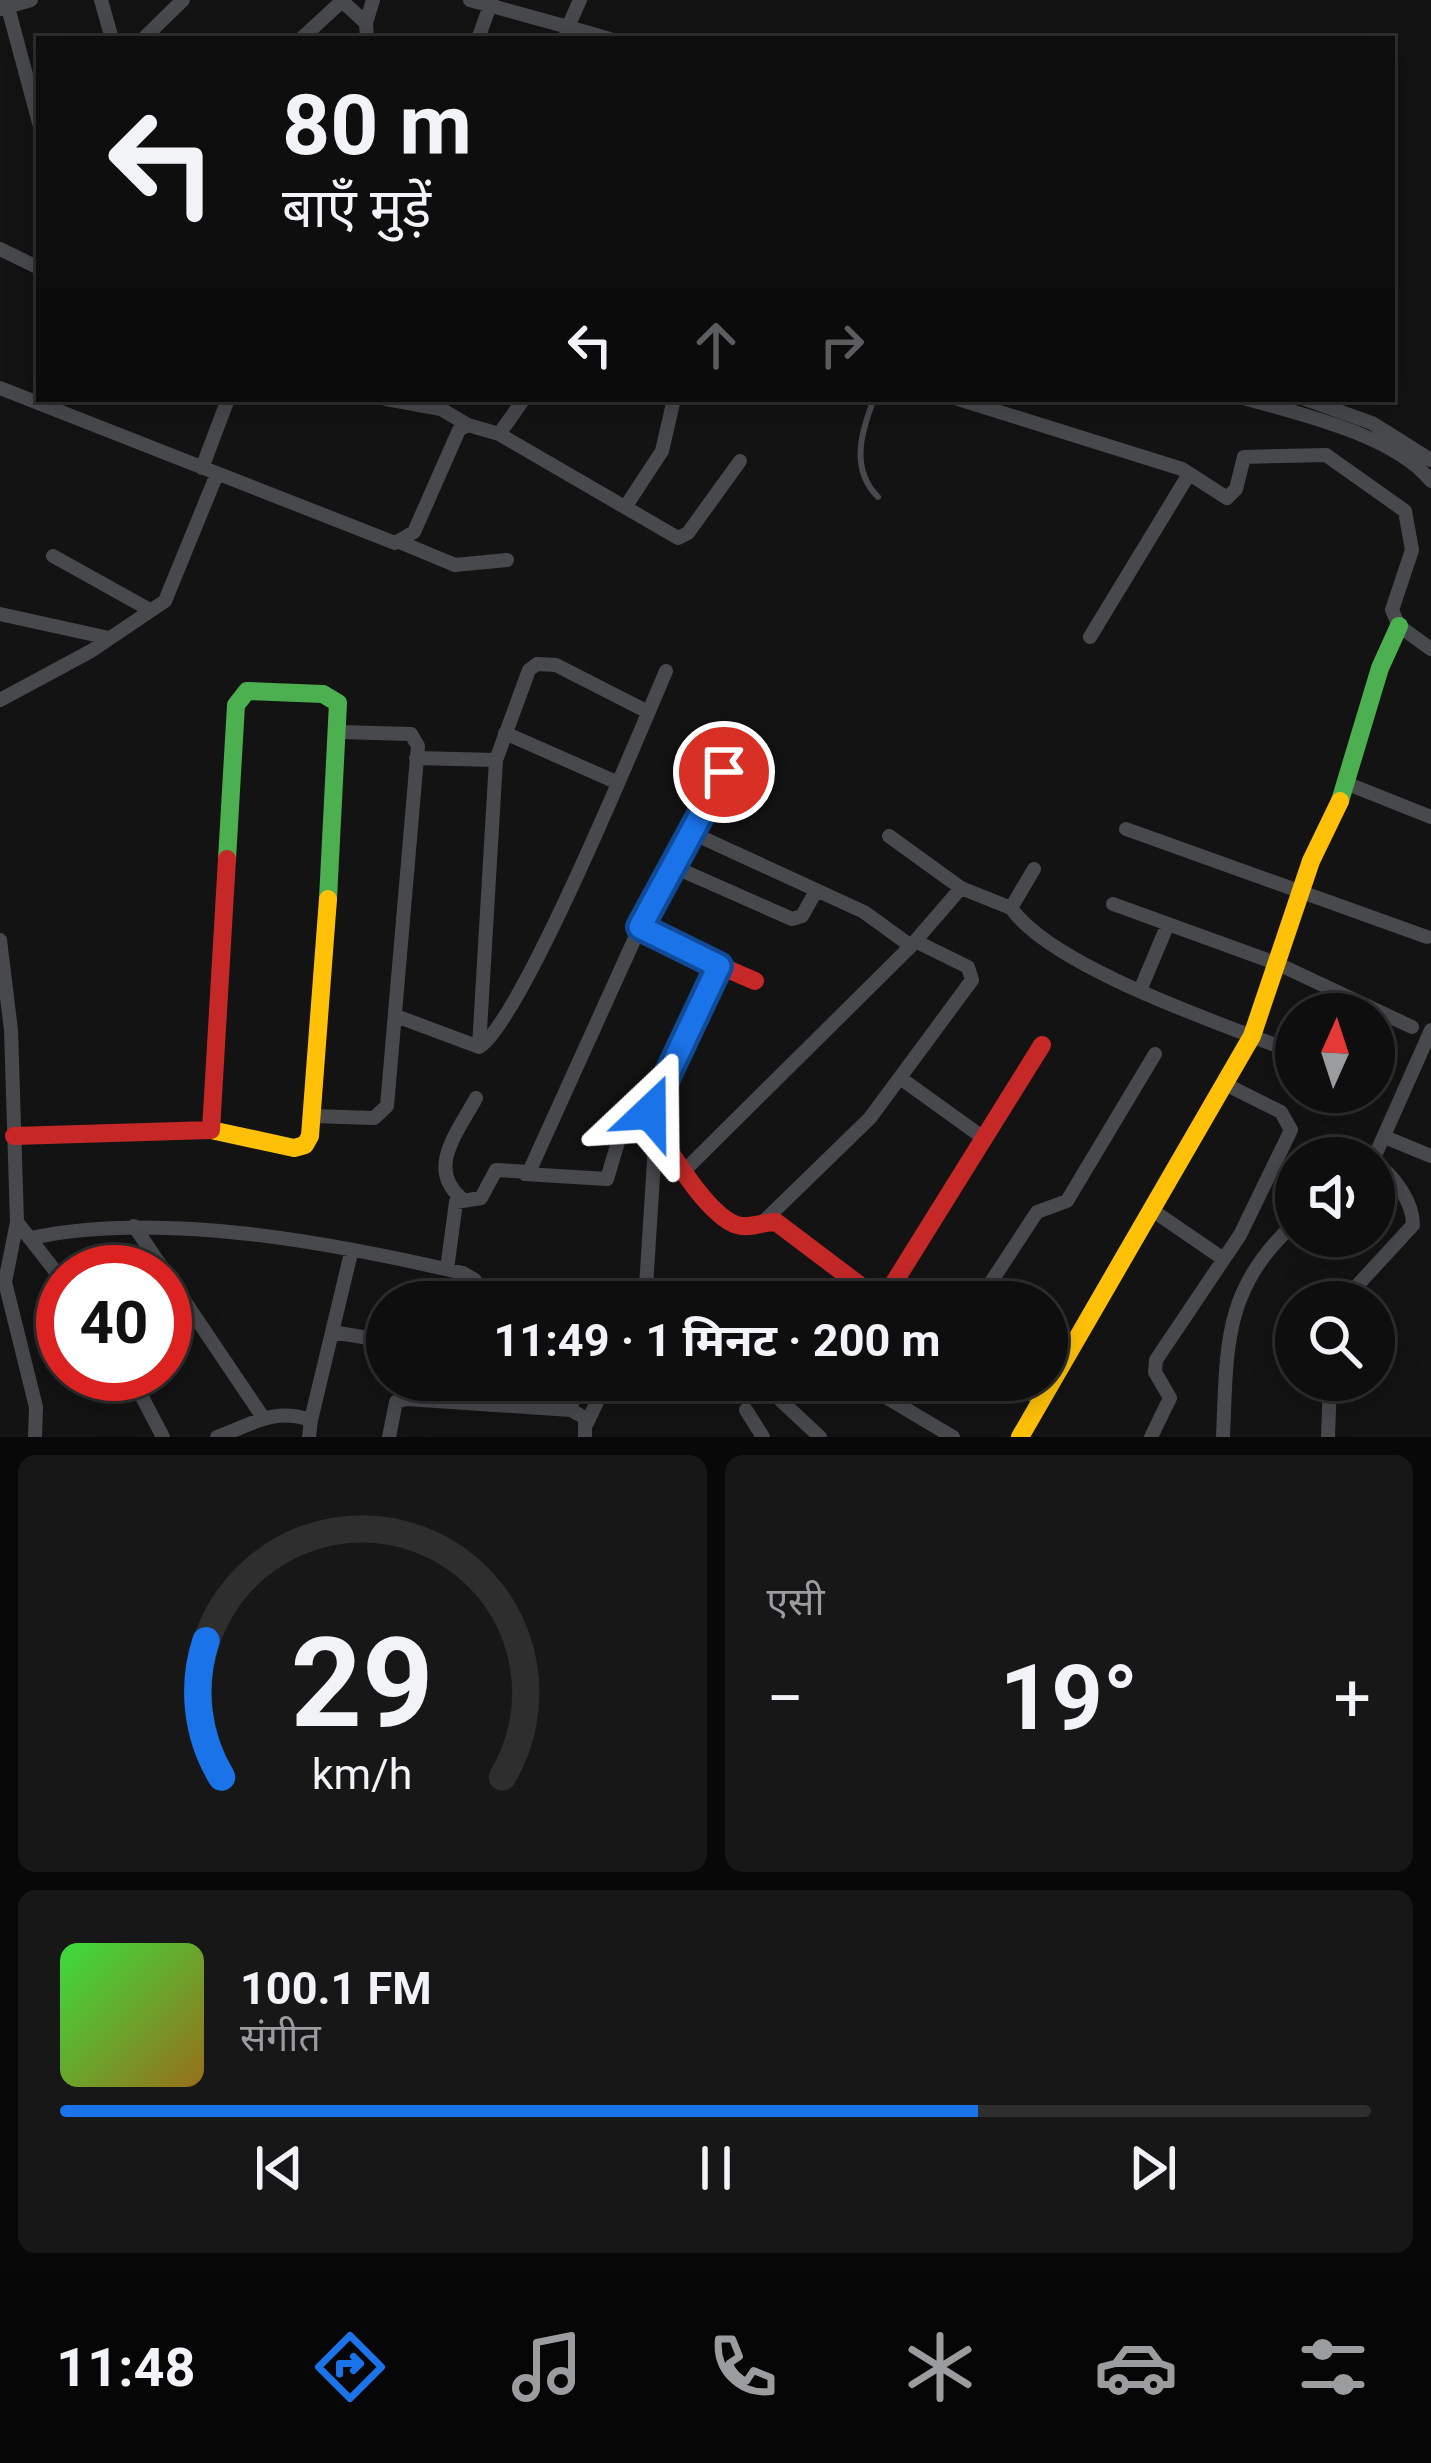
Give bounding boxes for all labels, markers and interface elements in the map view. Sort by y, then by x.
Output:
text: 80 m [282,76,472,175]
icon: left [84,84,240,240]
text: बाएँ मुड़ें [282,177,431,240]
icon: left [557,312,623,378]
icon: ahead [683,312,749,378]
icon: right [809,312,875,378]
pin [673,721,775,823]
icon: arrive [691,739,757,805]
north arrow [1275,993,1395,1113]
map controls [1275,993,1395,1401]
position arrow [587,1049,713,1175]
button: sound [1275,1137,1395,1257]
speed limit sign: 40 [36,1245,192,1401]
button: search [1275,1281,1395,1401]
text: 11:49 · 1 मिनट · 200 m [494,1314,940,1367]
text: एसी [767,1579,825,1625]
text: 29 [291,1610,434,1756]
text: 19° [1000,1646,1138,1751]
text: − [767,1660,804,1737]
text: + [1334,1660,1371,1737]
text: km/h [312,1748,413,1798]
text: 100.1 FM [240,1962,432,2015]
text: संगीत [240,2015,321,2061]
icon: previous [246,2135,312,2201]
icon: pause [683,2135,749,2201]
icon: next [1120,2135,1186,2201]
icon: directions [308,2325,392,2409]
icon: music [505,2325,589,2409]
icon: phone [701,2325,785,2409]
icon: climate [898,2325,982,2409]
icon: car [1094,2325,1178,2409]
icon: filters [1291,2325,1375,2409]
text: 11:48 [56,2336,195,2399]

